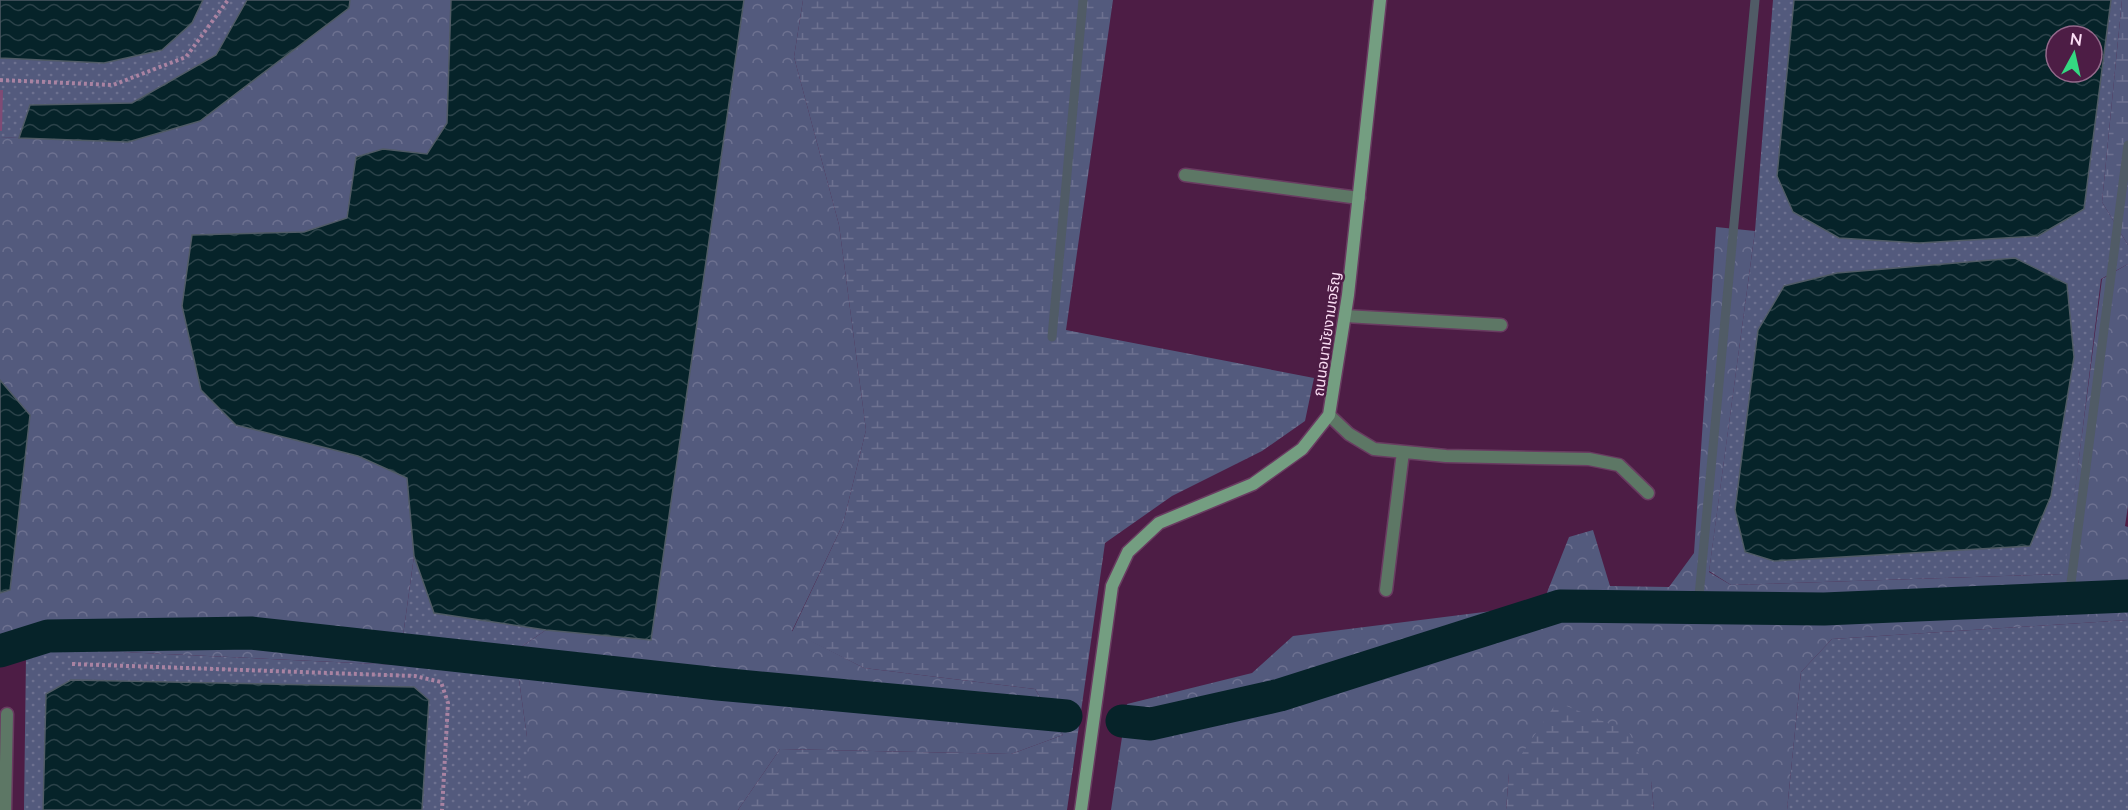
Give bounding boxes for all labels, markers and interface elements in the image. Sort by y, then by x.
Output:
north arrow [2044,24,2104,84]
text: N [2069,28,2084,49]
street label: ถนนอนามัยงามเจริญ [1308,270,1344,398]

